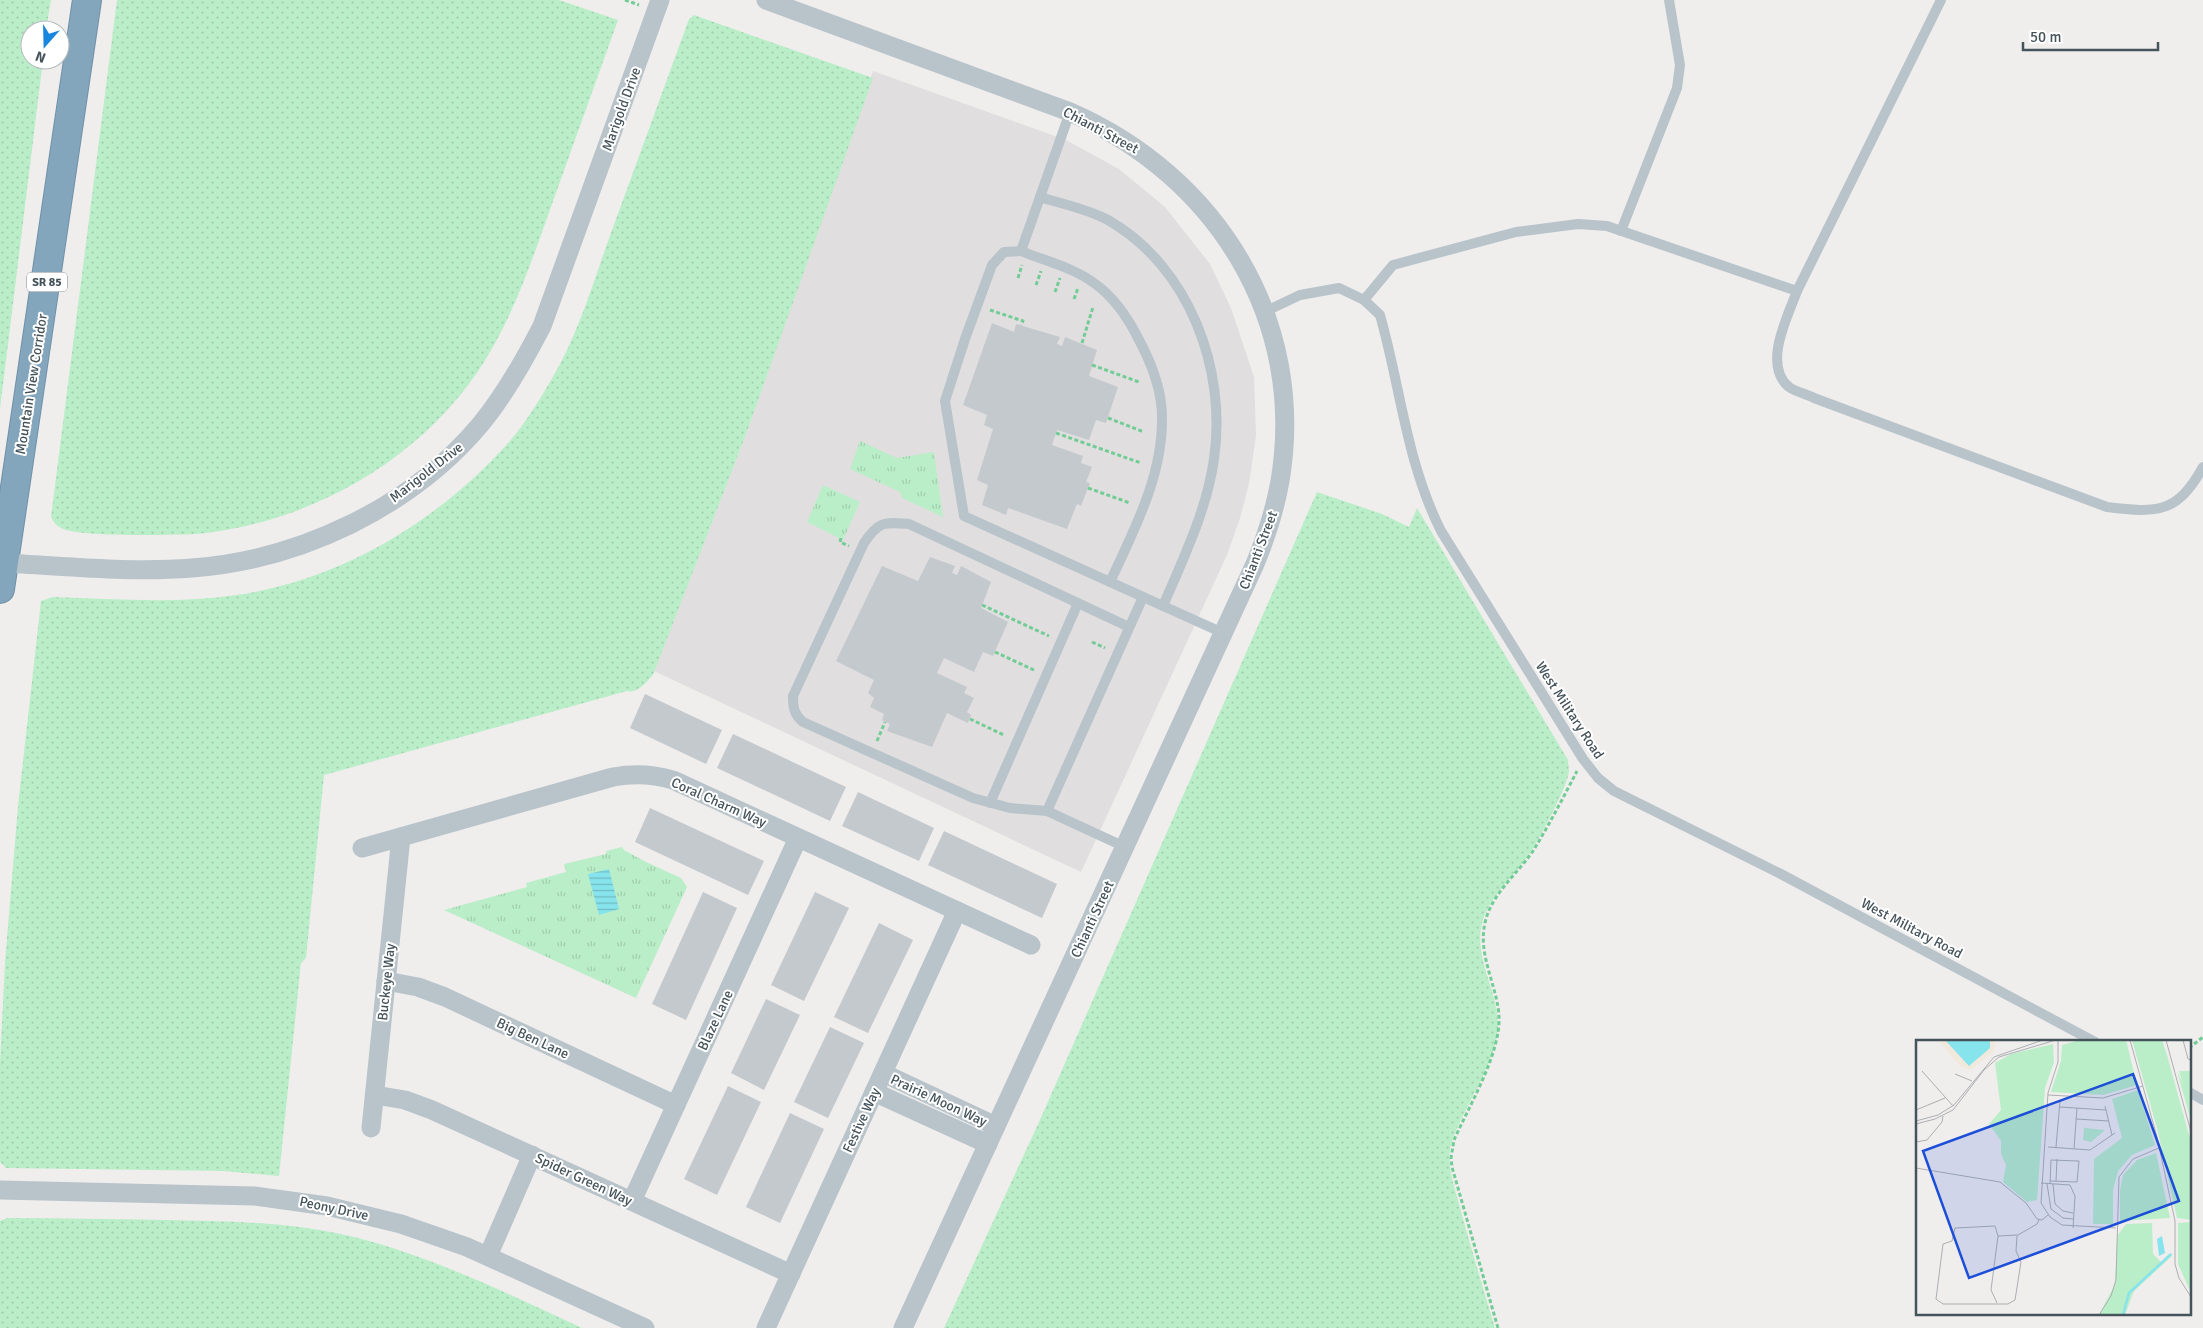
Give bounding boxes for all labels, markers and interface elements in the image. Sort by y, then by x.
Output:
north arrow [20,20,70,70]
scale bar [2023,20,2158,52]
text: 50 m [2030,28,2061,46]
text: N [33,47,48,66]
street label: Marigold Drive [598,65,645,153]
street label: Chianti Street [1060,103,1141,157]
road number: SR 85 [27,272,67,292]
street label: Mountain View Corridor [12,312,51,456]
street label: Marigold Drive [386,439,466,506]
street label: Chianti Street [1236,508,1281,592]
street label: West Military Road [1532,658,1607,762]
street label: Coral Charm Way [669,774,769,831]
street label: Chianti Street [1067,878,1118,960]
street label: West Military Road [1858,895,1965,962]
street label: Buckeye Way [374,942,399,1022]
street label: Blaze Lane [694,987,737,1053]
street label: Big Ben Lane [494,1014,572,1063]
inset map [1916,1040,2190,1316]
street label: Prairie Moon Way [888,1071,990,1130]
street label: Festive Way [839,1085,884,1155]
street label: Spider Green Way [533,1150,635,1210]
street label: Peony Drive [298,1193,370,1224]

